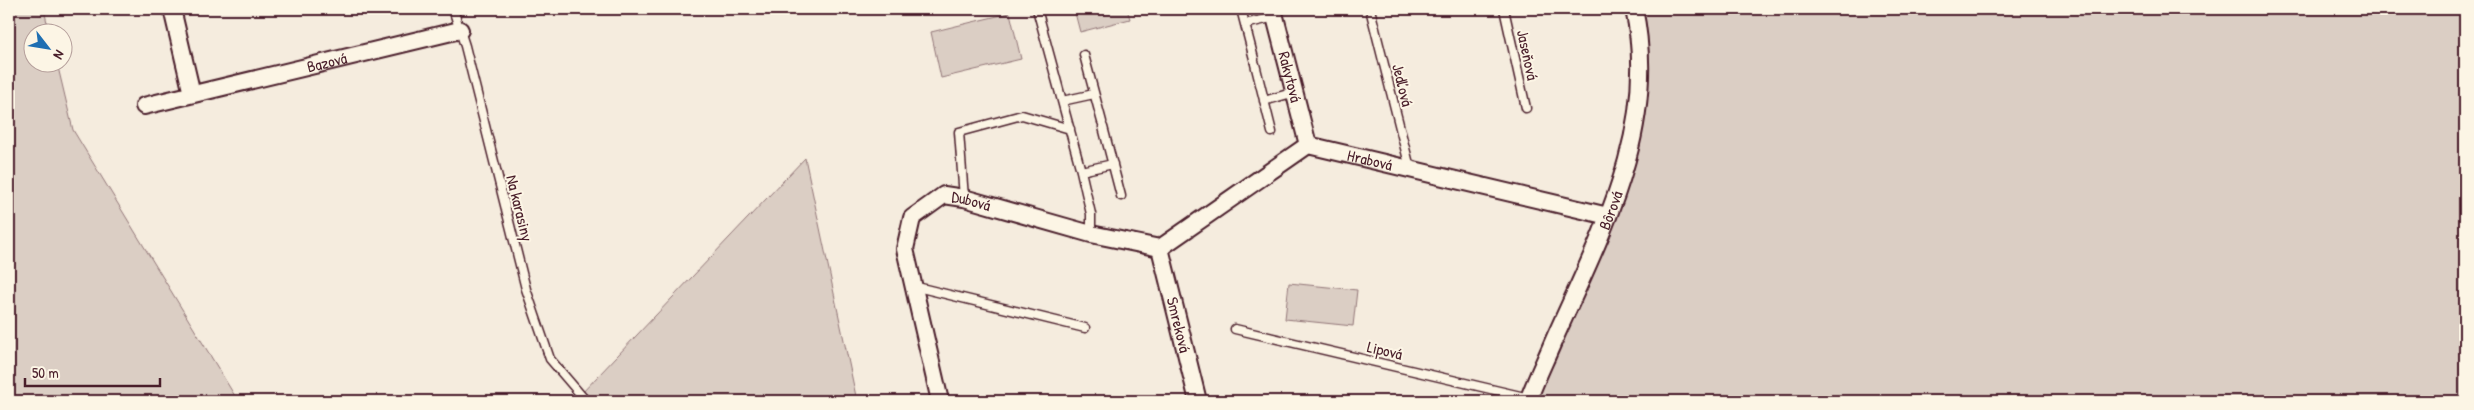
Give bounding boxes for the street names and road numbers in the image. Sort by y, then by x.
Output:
street label: Jaseňová [1512,28,1544,82]
street label: Bazová [305,47,349,77]
street label: Rakytová [1273,49,1308,105]
street label: Jedľová [1387,61,1419,109]
street label: Hrabová [1345,144,1395,176]
street label: Na karasiny [501,173,539,244]
street label: Dubová [950,185,993,216]
street label: Bôrová [1593,188,1628,233]
street label: Smreková [1162,295,1197,355]
street label: Lipová [1365,335,1405,365]

